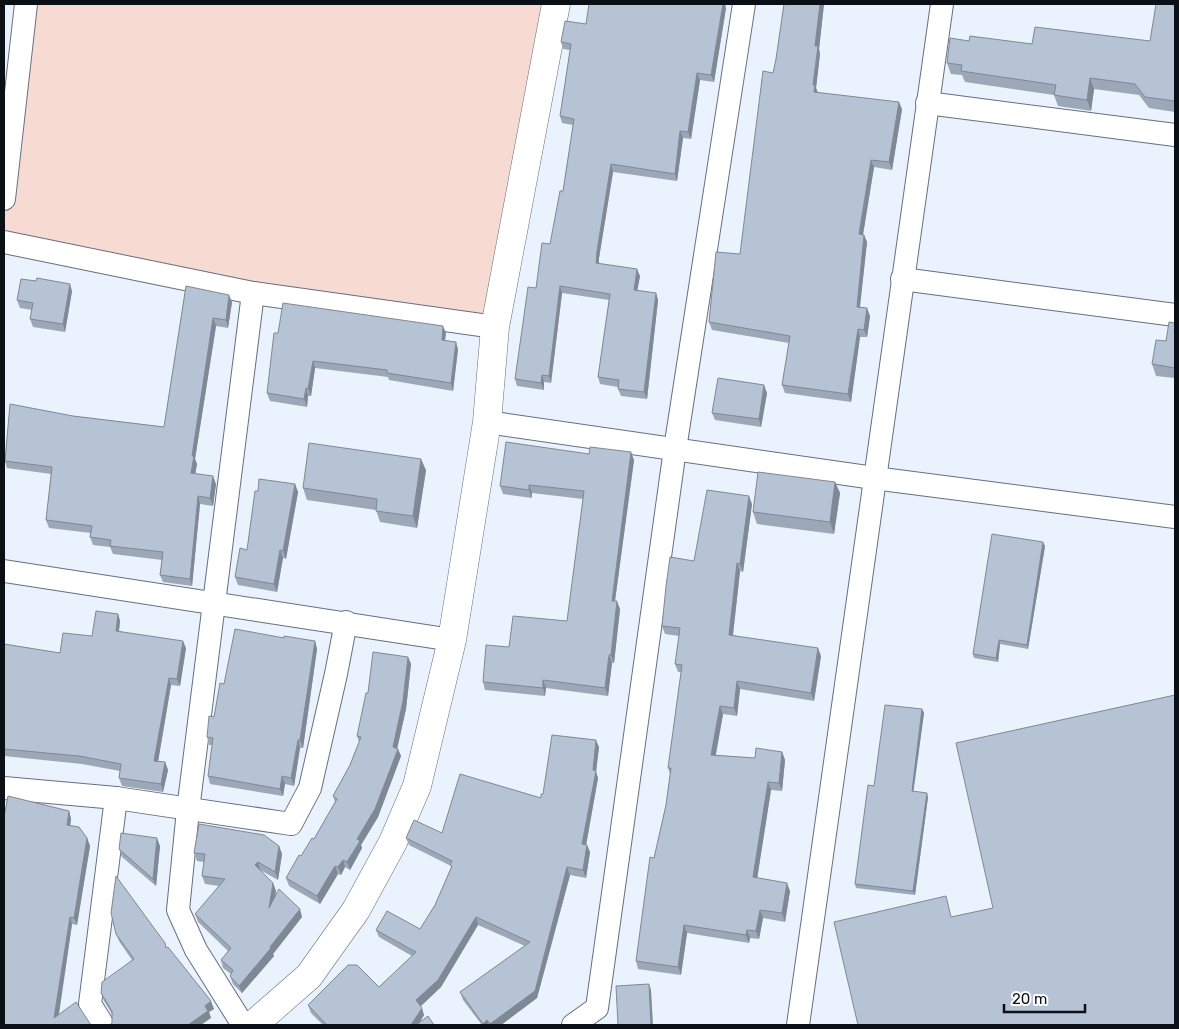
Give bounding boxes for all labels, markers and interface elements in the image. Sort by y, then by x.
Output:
scale bar [1004,982,1085,1014]
text: 20 m [1012,990,1047,1008]

